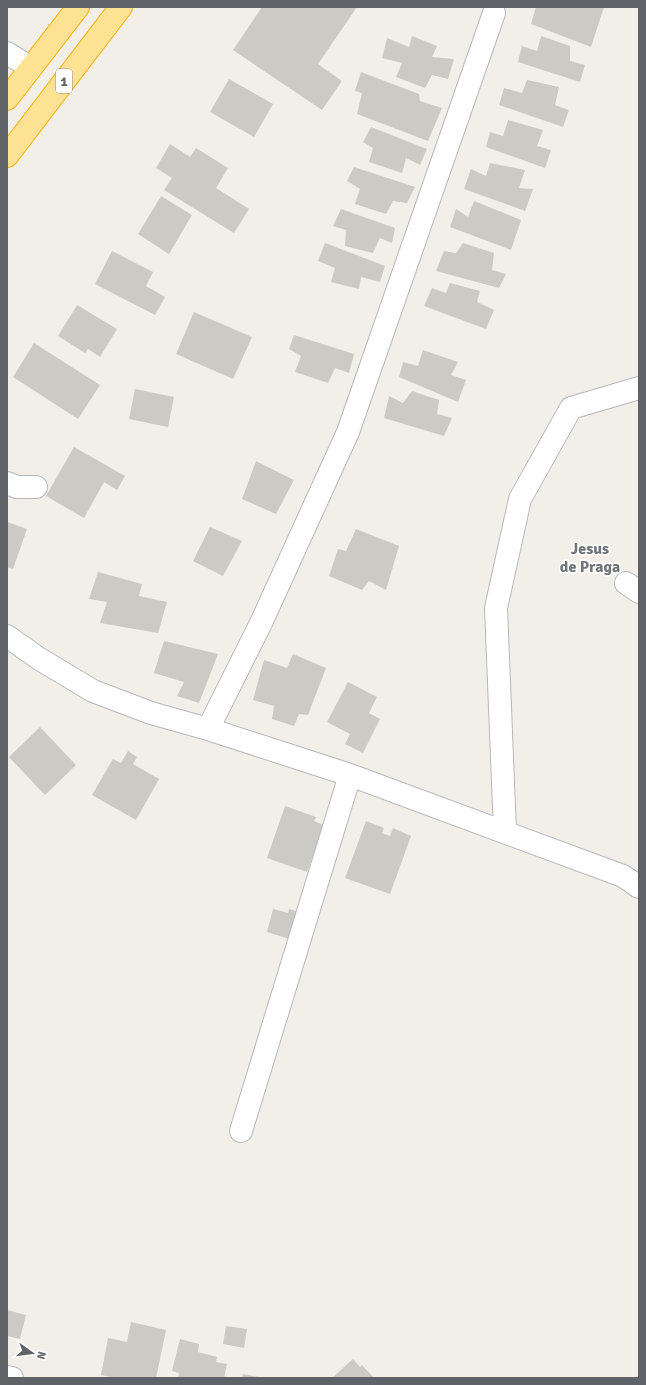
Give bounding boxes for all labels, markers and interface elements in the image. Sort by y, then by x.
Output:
road number: 1 [56,69,72,93]
district label: Jesus de Praga [560,539,620,577]
north arrow [12,1333,52,1373]
text: N [34,1350,48,1361]

